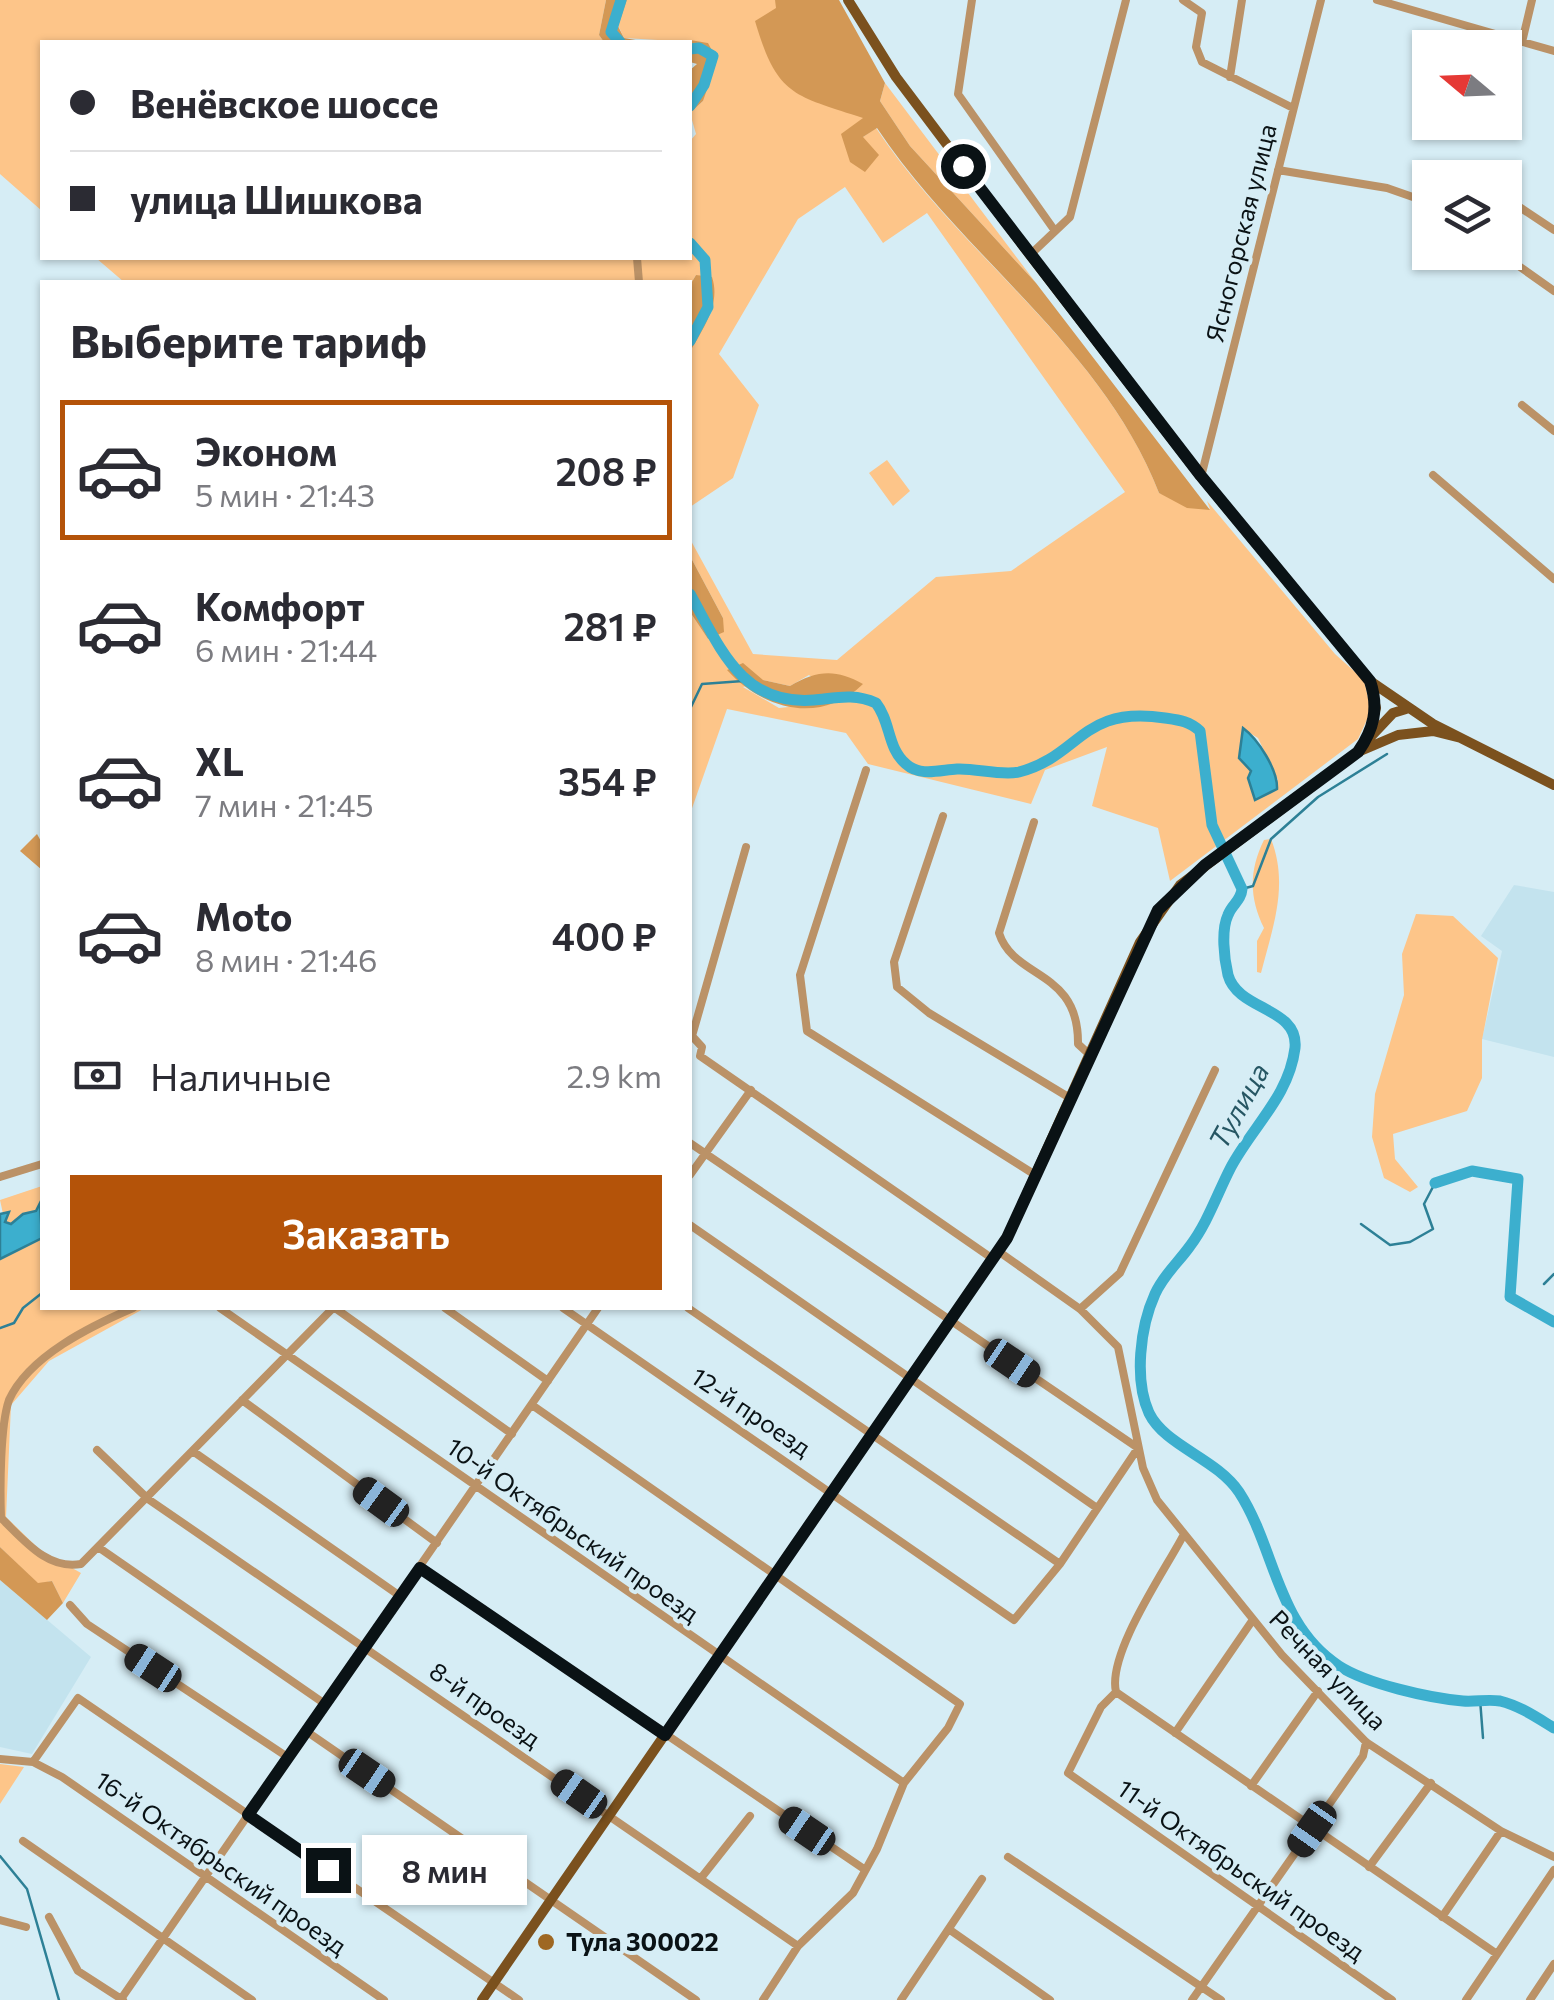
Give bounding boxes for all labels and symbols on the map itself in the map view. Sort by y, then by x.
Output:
north arrow [1412,30,1522,140]
street label: Ясногорская улица [1198,121,1282,345]
route start [941,144,986,189]
water label: Тулица [1201,1057,1275,1154]
car [979,1334,1045,1392]
street label: 12-й проезд [686,1360,817,1462]
street label: 10-й Октябрьский проезд [442,1431,706,1628]
car [348,1472,414,1532]
street label: Речная улица [1264,1603,1393,1736]
car [120,1639,186,1697]
street label: 8-й проезд [424,1655,547,1754]
car [334,1744,400,1802]
street label: 16-й Октябрьский проезд [90,1764,353,1961]
car [546,1765,612,1823]
street label: 11-й Октябрьский проезд [1112,1772,1371,1966]
car [1283,1796,1341,1862]
car [774,1802,840,1860]
callout: 8 мин [363,1835,528,1905]
route end [306,1848,351,1893]
place label: Тула 300022 [566,1926,719,1956]
marker: Тула 300022 [535,1931,557,1953]

